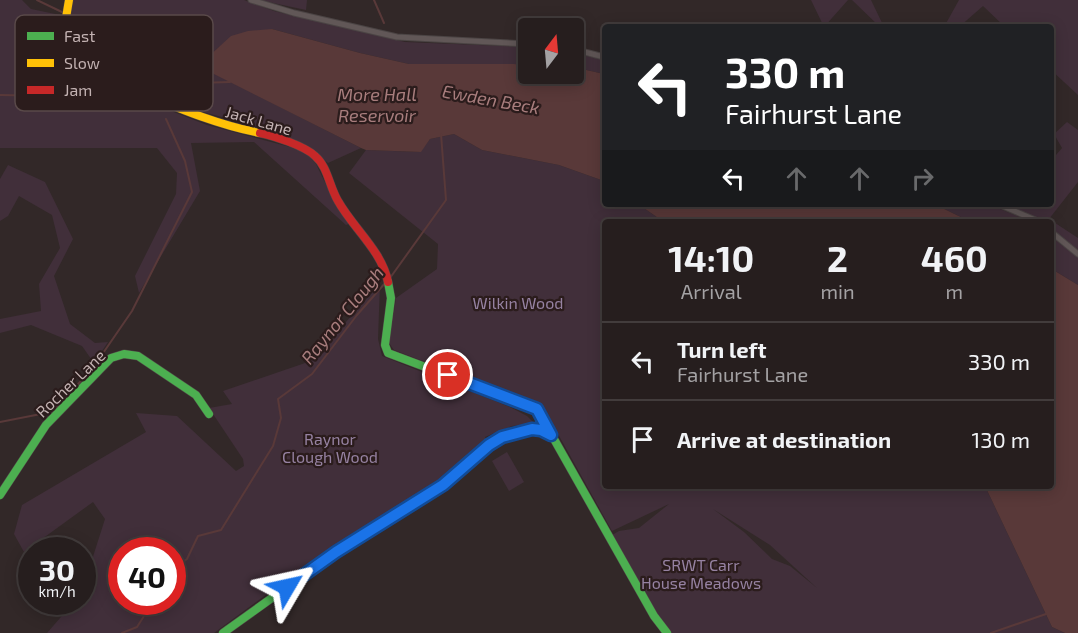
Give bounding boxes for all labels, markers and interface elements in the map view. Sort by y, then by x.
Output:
legend [15,15,213,111]
north arrow [518,18,584,84]
map controls [518,18,584,84]
text: Fast [64,26,95,45]
text: 330 m [725,46,845,96]
icon: left [626,48,704,126]
text: Slow [64,53,100,72]
text: Jam [64,80,92,99]
water label: Ewden Beck [441,80,541,118]
water label: More Hall Reservoir [337,83,417,126]
text: Fairhurst Lane [725,97,902,129]
street label: Jack Lane [223,101,295,139]
icon: left [717,162,750,195]
icon: ahead [780,162,813,195]
icon: ahead [843,162,876,195]
icon: right [906,162,939,195]
text: 14:10 [668,236,754,279]
text: 2 [827,236,848,279]
text: 460 [921,236,988,279]
water label: Raynor Clough [296,262,388,368]
text: Arrival [681,279,742,303]
text: min [820,279,855,303]
text: m [946,279,963,303]
park label: Wilkin Wood [473,293,563,312]
text: Turn left [677,336,766,362]
street label: Rocher Lane [31,345,109,421]
icon: left [626,345,659,378]
text: 330 m [968,348,1030,374]
pin [422,349,473,400]
icon: arrive [431,358,464,391]
text: Fairhurst Lane [677,362,808,386]
icon: arrive [626,423,659,456]
text: Arrive at destination [677,426,891,452]
text: 130 m [972,426,1030,452]
park label: Raynor Clough Wood [282,429,378,466]
speed limit sign: 40 [108,537,186,615]
text: 30 [39,551,75,587]
position arrow [255,555,319,619]
park label: SRWT Carr House Meadows [641,555,761,592]
text: km/h [38,582,76,600]

